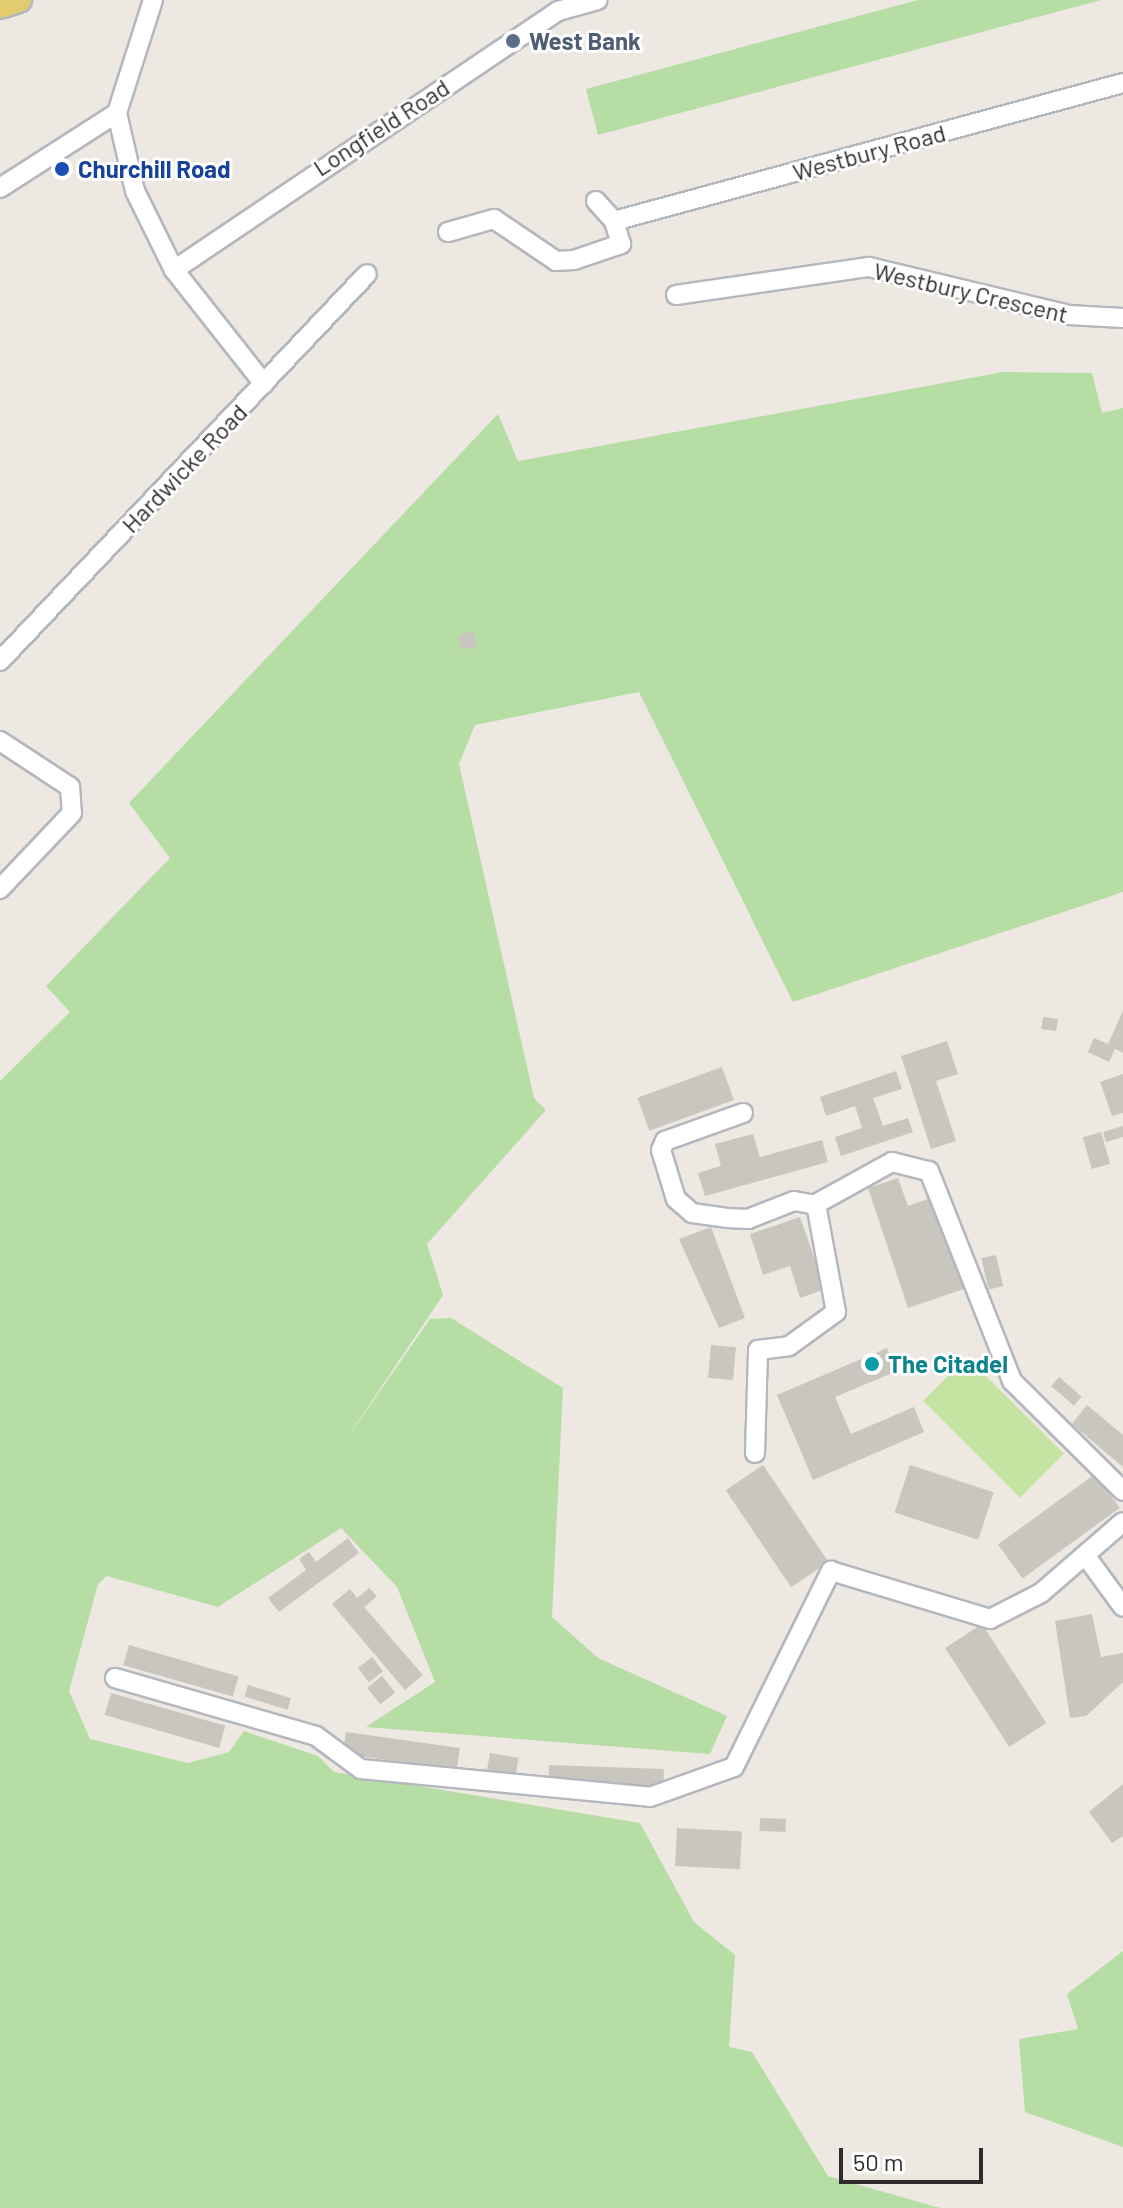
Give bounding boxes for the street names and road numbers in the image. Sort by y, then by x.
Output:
street label: Longfield Road [308,72,454,182]
street label: Westbury Road [789,118,949,186]
street label: Westbury Crescent [871,256,1071,328]
street label: Hardwicke Road [115,398,253,538]

